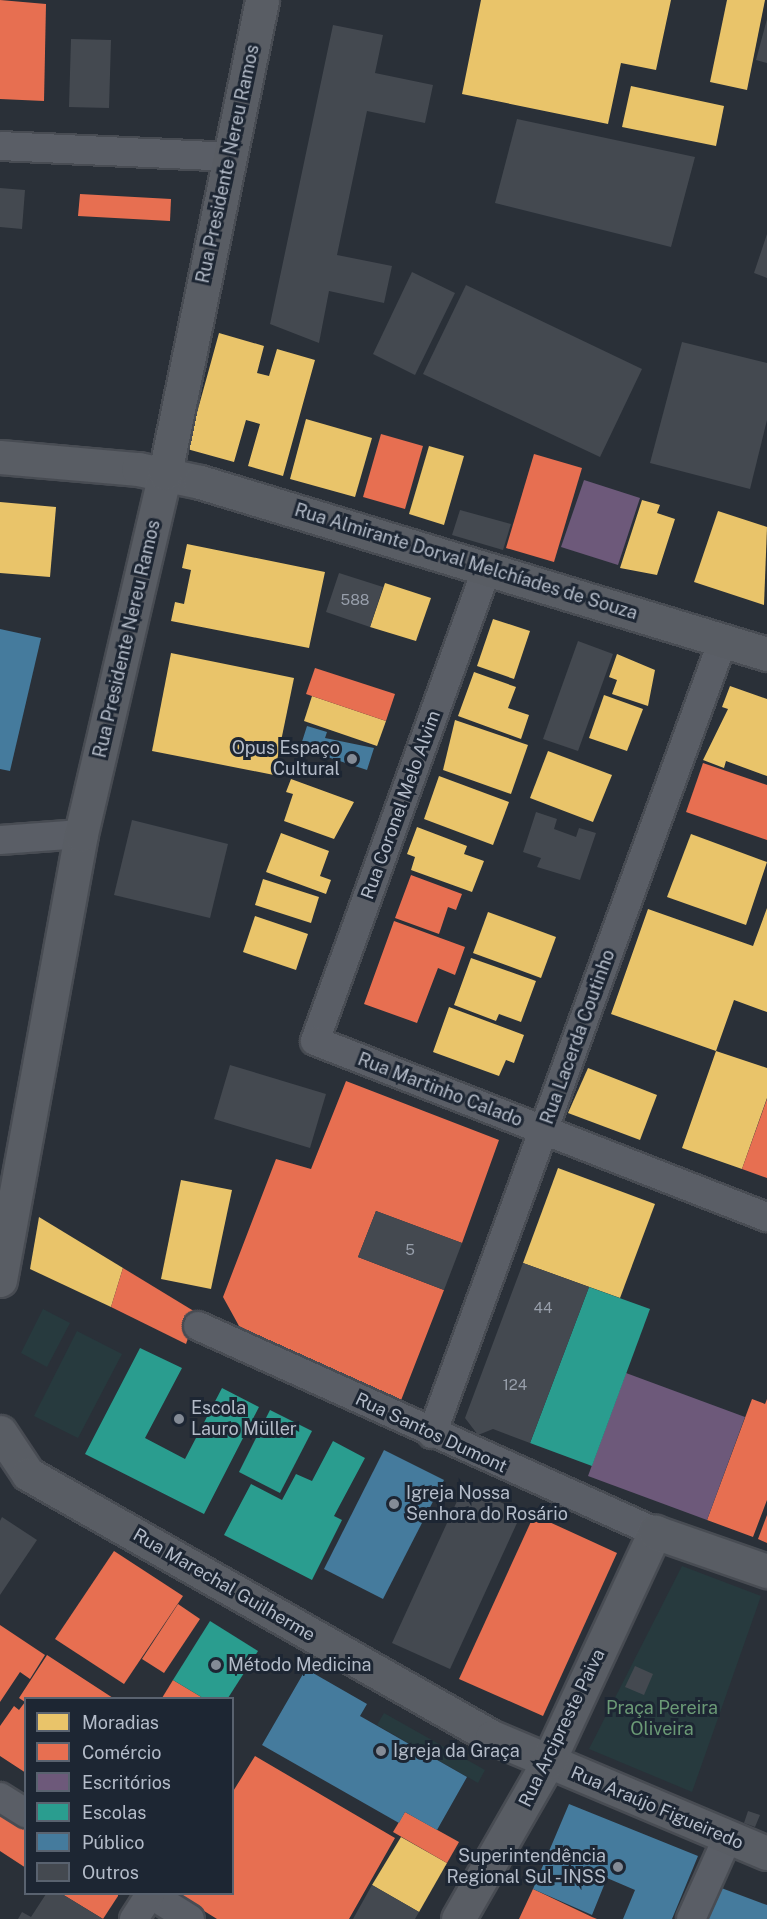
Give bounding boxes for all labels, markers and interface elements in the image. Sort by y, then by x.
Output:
street label: Rua Presidente Nereu Ramos [192,43,264,285]
street label: Rua Almirante Dorval Melchíades de Souza [292,499,640,625]
street label: Rua Presidente Nereu Ramos [89,518,165,760]
house number: 588 [341,591,369,609]
street label: Rua Coronel Melo Alvim [357,708,445,902]
place label: Opus Espaço Cultural [232,738,340,780]
marker: Opus Espaço Cultural [345,752,359,766]
street label: Rua Lacerda Coutinho [536,947,620,1127]
street label: Rua Martinho Calado [355,1049,525,1131]
house number: 5 [405,1241,415,1259]
house number: 44 [534,1299,552,1317]
house number: 124 [503,1376,527,1394]
street label: Rua Santos Dumont [352,1388,510,1478]
place label: Escola Lauro Müller [191,1398,297,1440]
marker: Escola Lauro Müller [172,1412,186,1426]
place label: Igreja Nossa Senhora do Rosário [406,1483,568,1526]
marker: Igreja Nossa Senhora do Rosário [387,1497,401,1511]
street label: Rua Marechal Guilherme [129,1524,319,1646]
street label: Rua Arcipreste Paiva [514,1645,610,1811]
place label: Método Medicina [228,1654,372,1676]
marker: Método Medicina [209,1658,223,1672]
legend [24,1697,234,1895]
park label: Praça Pereira Oliveira [606,1698,718,1740]
text: Moradias [82,1712,159,1733]
place label: Igreja da Graça [393,1740,520,1762]
text: Comércio [82,1742,162,1763]
marker: Igreja da Graça [374,1744,388,1758]
street label: Rua Araújo Figueiredo [568,1762,746,1854]
text: Escritórios [82,1772,171,1793]
text: Escolas [82,1802,146,1823]
text: Público [82,1832,144,1853]
place label: Superintendência Regional Sul - INSS [441,1846,606,1888]
marker: Superintendência Regional Sul - INSS [611,1860,625,1874]
text: Outros [82,1862,139,1883]

